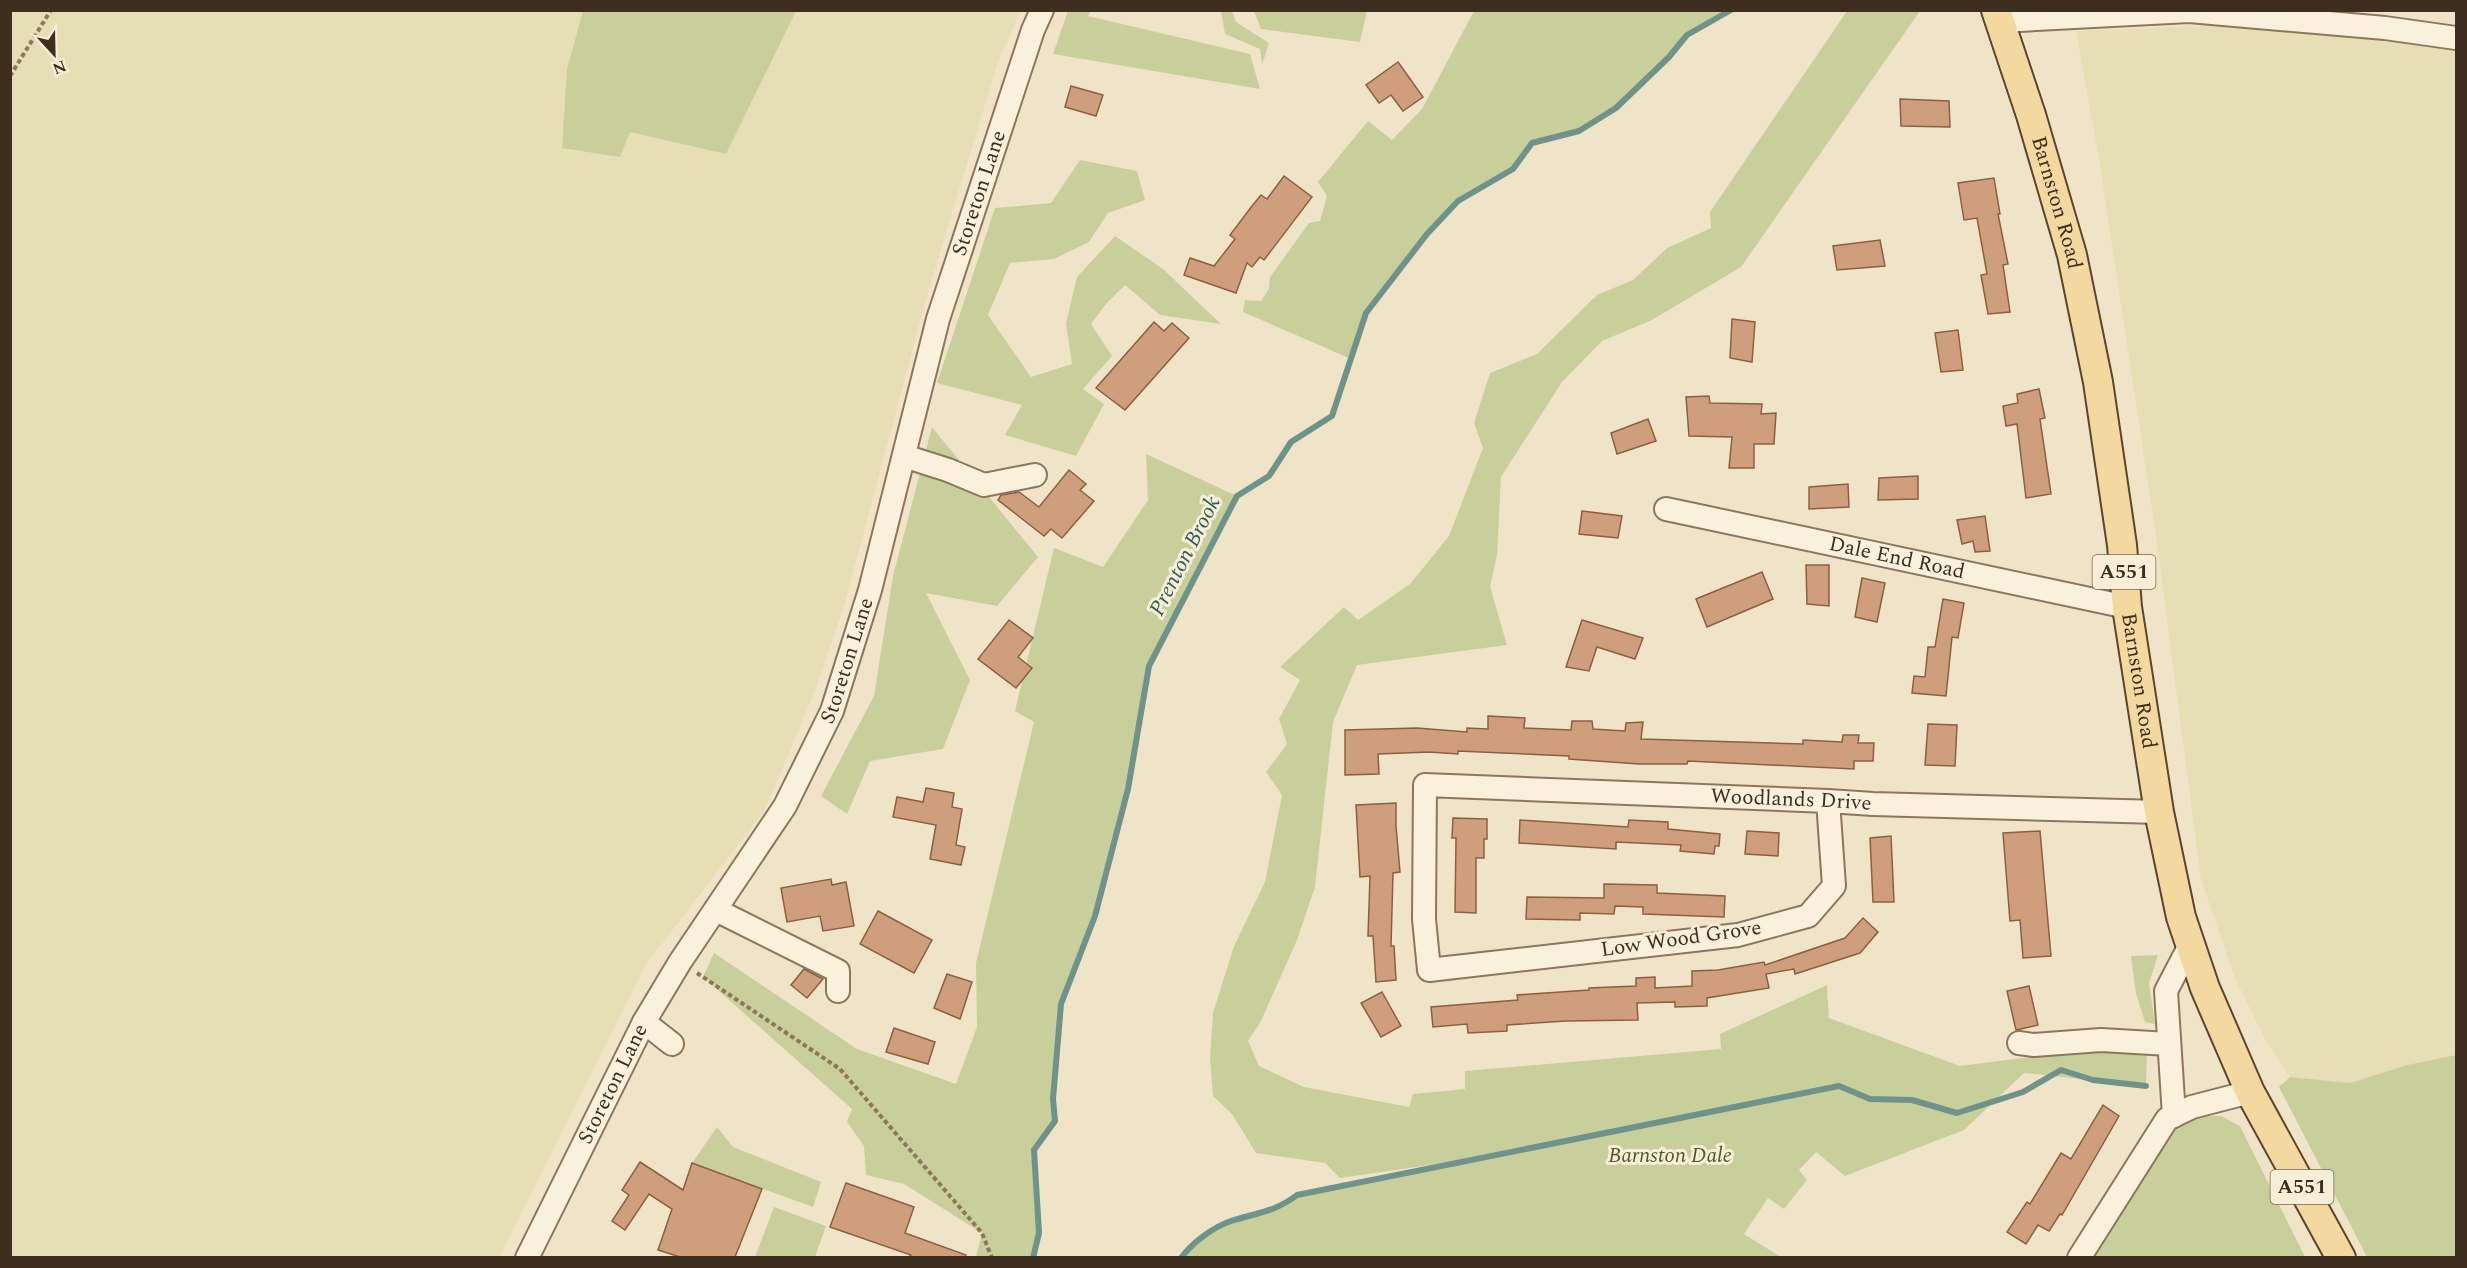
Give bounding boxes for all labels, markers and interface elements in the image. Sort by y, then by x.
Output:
north arrow [24,24,84,84]
text: N [49,53,70,81]
street label: Storeton Lane [944,126,1015,260]
street label: Barnston Road [2022,132,2090,272]
water label: Prenton Brook [1141,490,1229,622]
street label: Dale End Road [1826,528,1968,588]
road number: A551 [2092,555,2156,589]
street label: Storeton Lane [812,594,883,730]
street label: Barnston Road [2112,611,2165,751]
street label: Woodlands Drive [1710,780,1873,820]
street label: Low Wood Grove [1599,912,1763,966]
street label: Storeton Lane [570,1018,657,1150]
park label: Barnston Dale [1608,1140,1732,1172]
road number: A551 [2270,1170,2334,1204]

